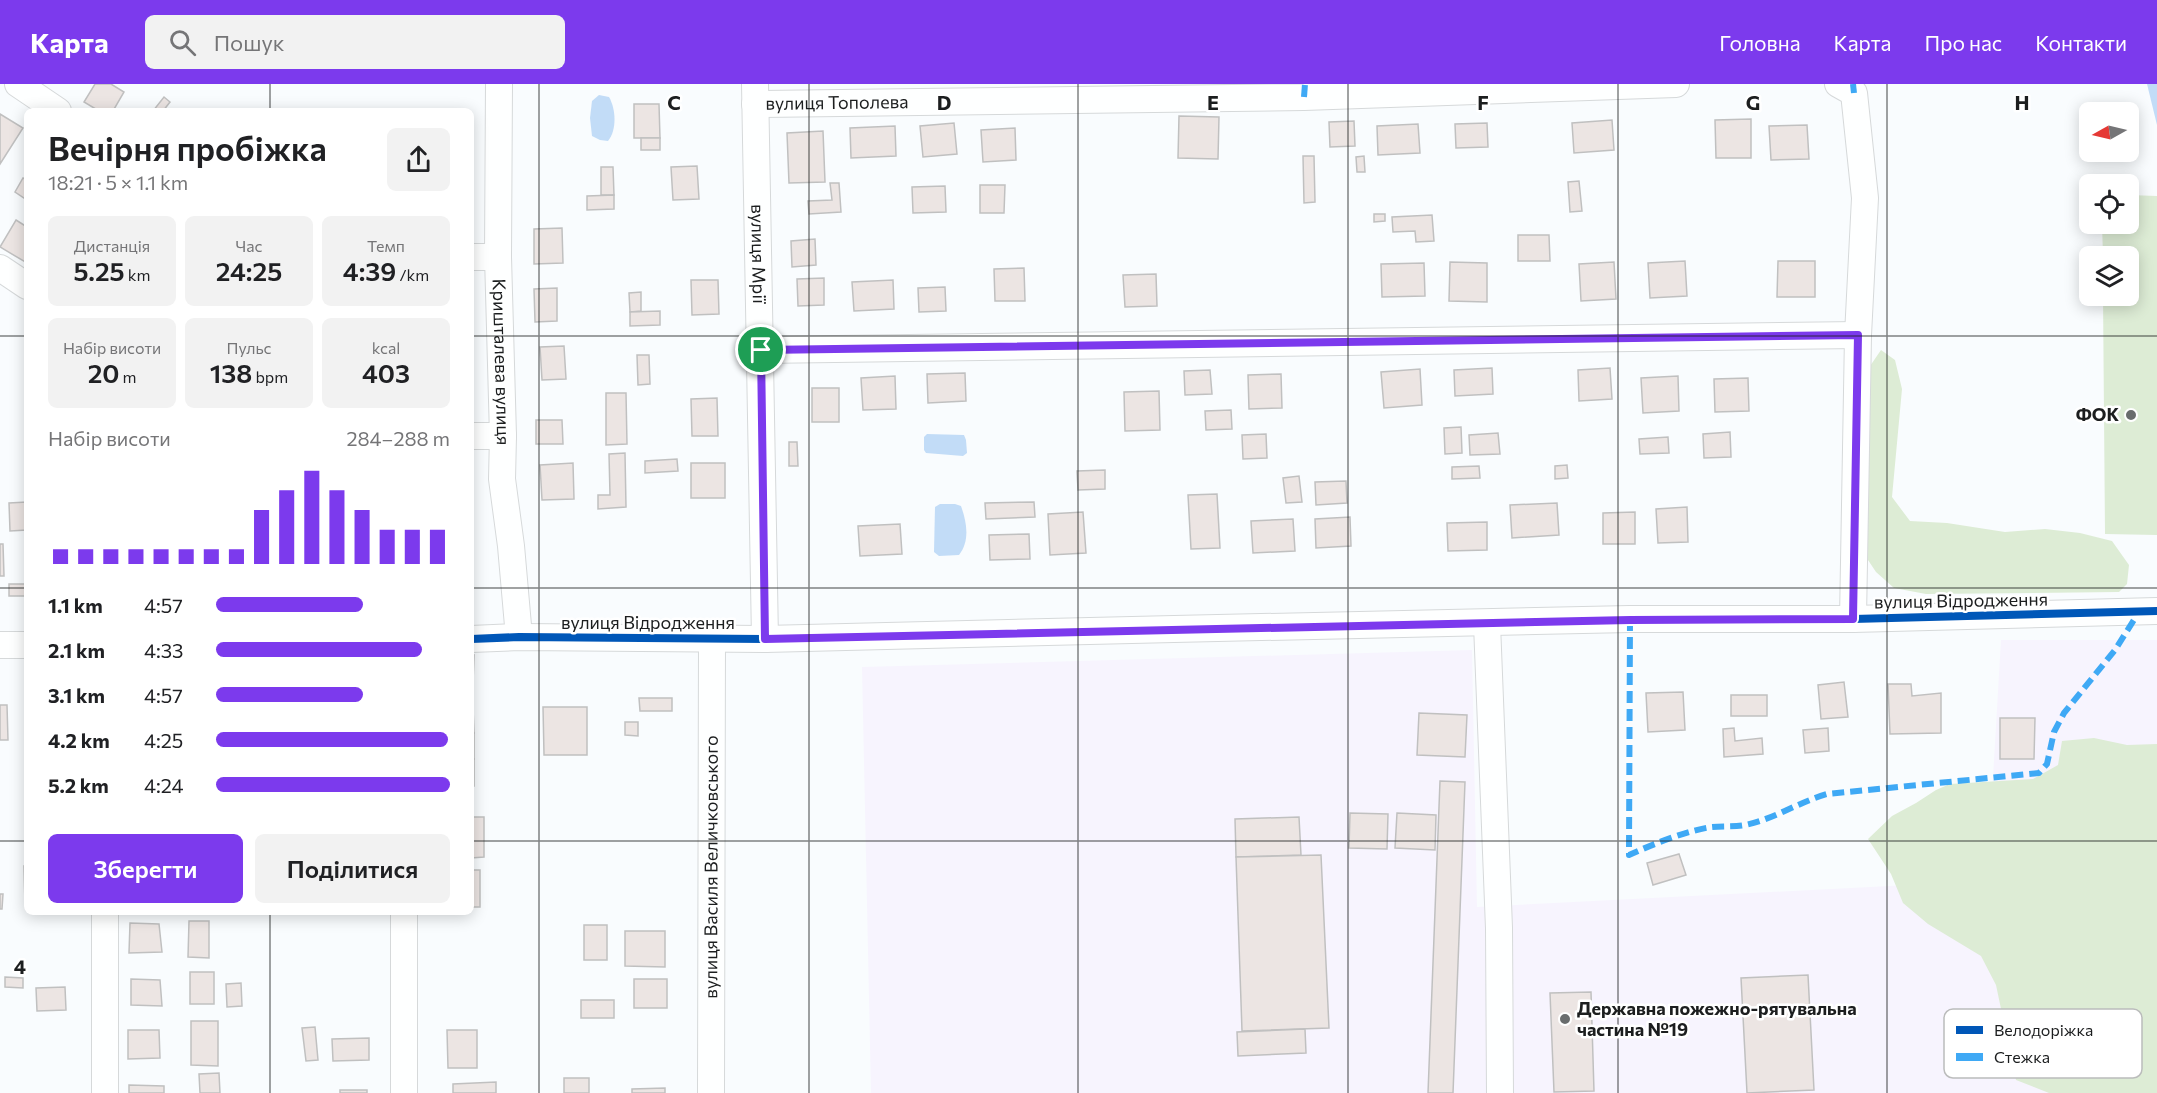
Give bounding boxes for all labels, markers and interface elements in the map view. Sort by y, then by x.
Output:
search box [145,15,565,69]
text: Карта [30,25,109,59]
icon: search [166,26,199,59]
text: Пошук [214,29,285,56]
text: Головна [1719,30,1801,55]
text: Карта [1834,30,1891,55]
text: Про нас [1924,30,2002,55]
text: Контакти [2035,30,2127,55]
text: C [667,90,681,114]
street label: вулиця Тополева [765,90,909,114]
text: D [937,90,951,114]
text: E [1207,90,1219,114]
text: F [1477,90,1489,114]
text: G [1746,90,1760,114]
text: H [2015,90,2030,114]
north arrow [2079,102,2139,162]
map controls [2079,102,2139,306]
text: Вечірня пробіжка [48,127,327,168]
button: share [387,128,450,191]
text: 18:21 · 5 × 1.1 km [48,170,188,194]
button: locate [2079,174,2139,234]
street label: вулиця Мрії [747,204,771,304]
text: Дистанція [74,236,150,255]
text: Час [235,236,263,255]
text: Темп [367,236,405,255]
button: layers [2079,246,2139,306]
text: 5.25 [74,255,125,286]
text: 24:25 [216,255,282,286]
text: 4:39 [343,255,396,286]
text: km [125,265,150,284]
text: /km [396,265,429,284]
street label: Кришталева вулиця [489,278,515,446]
pin [735,324,786,375]
icon: arrive [744,333,777,366]
text: Набір висоти [63,338,161,357]
text: Пульс [226,338,272,357]
text: kcal [372,338,400,357]
text: 20 [88,357,119,388]
text: 138 [210,357,252,388]
text: 403 [362,357,410,388]
text: m [119,367,136,386]
text: bpm [252,367,288,386]
place label: ФОК [2076,403,2119,425]
marker: ФОК [2124,408,2138,422]
text: Набір висоти [48,426,171,450]
text: 284–288 m [346,426,450,450]
street label: вулиця Відродження [1874,587,2048,613]
text: 1.1 km [48,593,103,617]
text: 4:57 [144,593,183,617]
street label: вулиця Відродження [561,611,735,633]
text: 2.1 km [48,638,105,662]
text: 4:33 [144,638,184,662]
text: 3.1 km [48,683,105,707]
text: 4:57 [144,683,183,707]
text: 4.2 km [48,728,110,752]
text: 4:25 [144,728,183,752]
street label: вулиця Василя Величковського [699,735,722,999]
text: 5.2 km [48,773,109,797]
text: 4:24 [144,773,183,797]
button: Зберегти [48,834,243,903]
button: Поділитися [255,834,450,903]
text: 4 [14,954,26,978]
place label: Державна пожежно-рятувальна частина №19 [1577,997,1857,1040]
legend [1944,1009,2142,1078]
marker: Державна пожежно-рятувальна частина №19 [1558,1012,1572,1026]
text: Велодоріжка [1994,1020,2093,1039]
text: Стежка [1994,1047,2050,1066]

